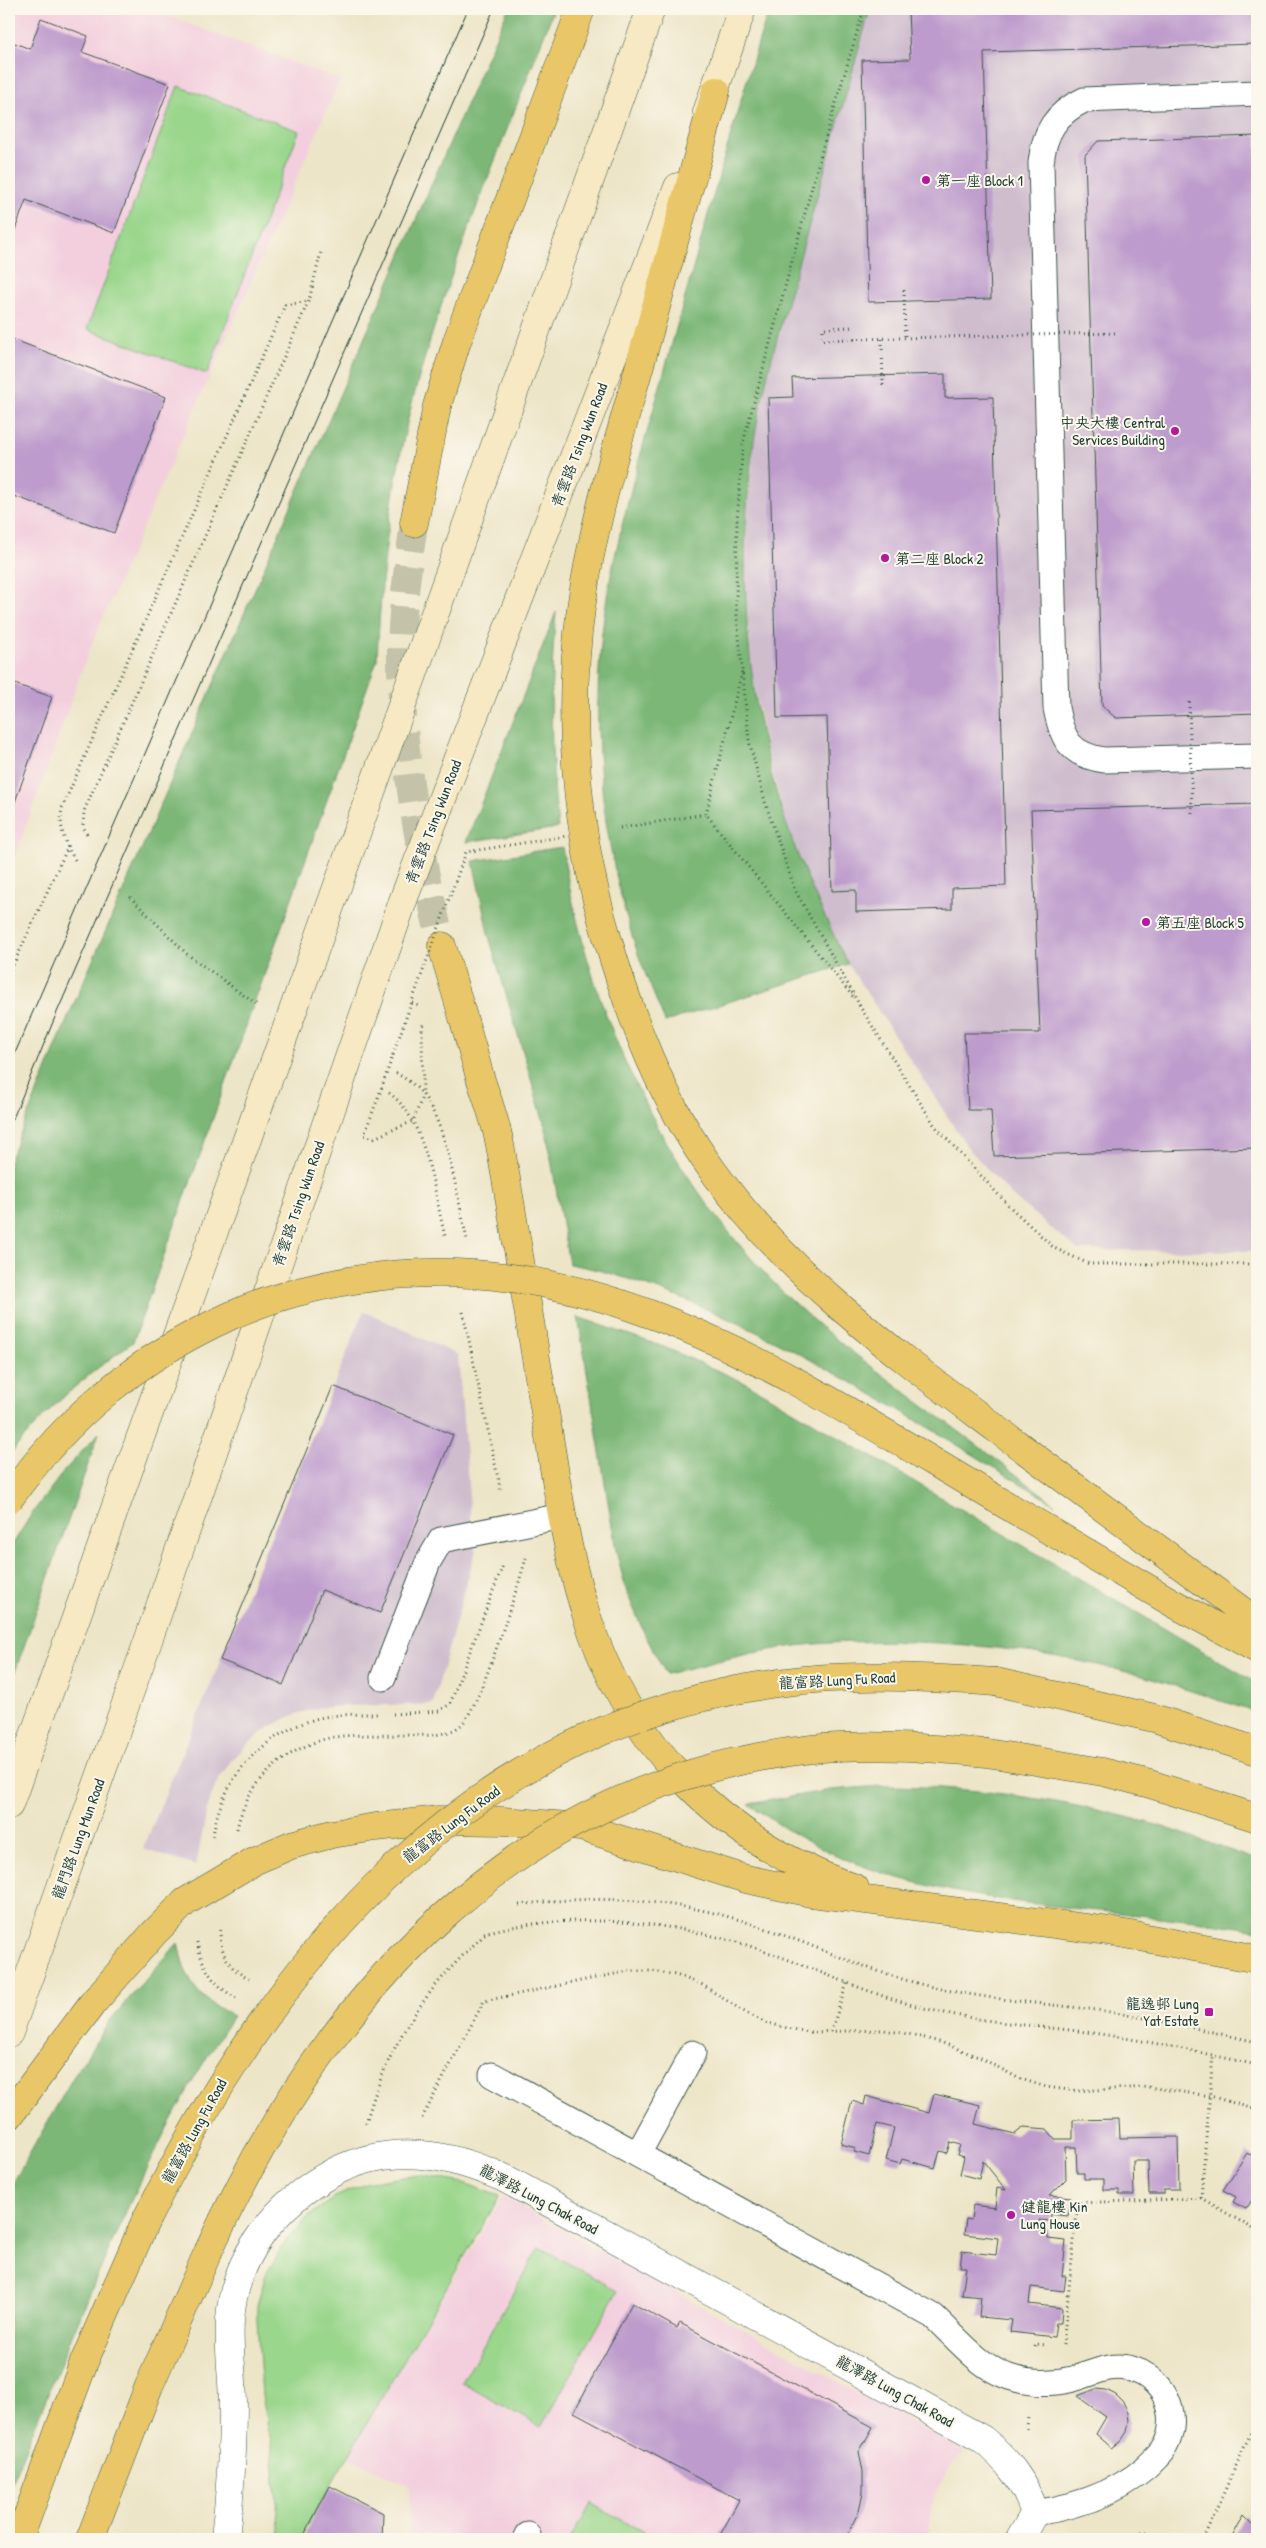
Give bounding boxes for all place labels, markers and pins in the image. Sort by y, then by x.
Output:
place label: 第一座 Block 1 [936,170,1023,191]
marker: 第一座 Block 1 [920,174,932,186]
place label: 中央大樓 Central Services Building [1060,412,1165,450]
marker: 中央大樓 Central Services Building [1169,425,1181,437]
place label: 第二座 Block 2 [895,548,984,569]
marker: 第二座 Block 2 [879,552,891,564]
place label: 第五座 Block 5 [1156,912,1245,933]
marker: 第五座 Block 5 [1140,916,1152,928]
place label: 龍逸邨 Lung Yat Estate [1126,1993,1199,2031]
marker: 龍逸邨 Lung Yat Estate [1203,2006,1215,2018]
place label: 健龍樓 Kin Lung House [1021,2196,1088,2234]
marker: 健龍樓 Kin Lung House [1005,2209,1017,2221]

